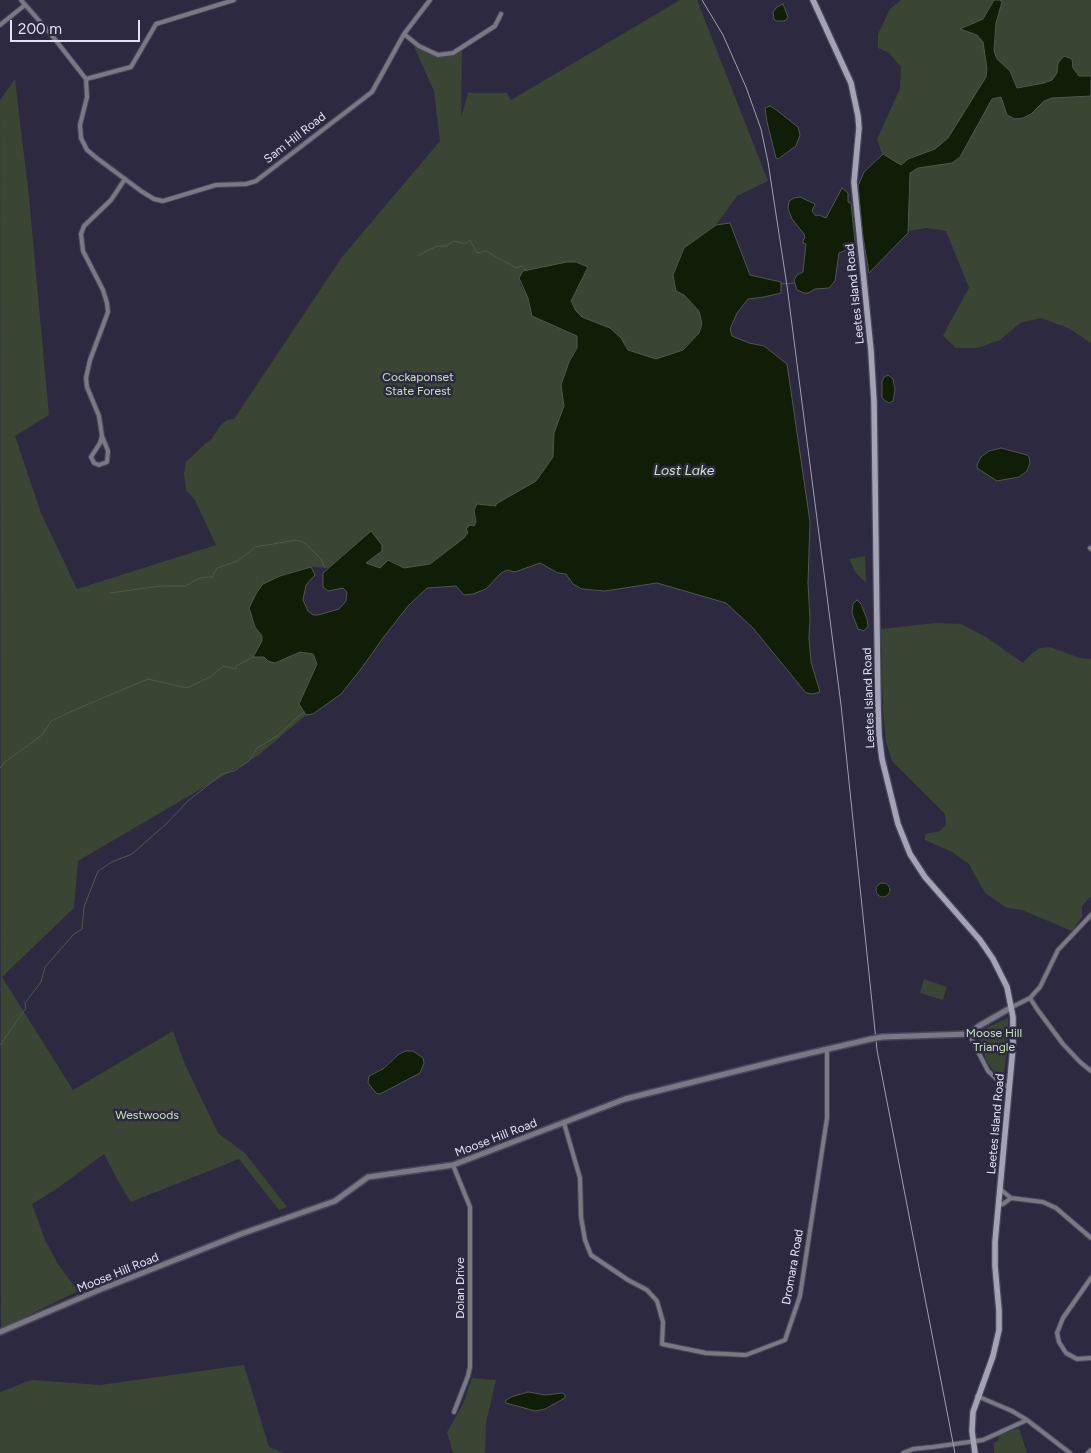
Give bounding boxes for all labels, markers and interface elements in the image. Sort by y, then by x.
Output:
scale bar [12,10,142,42]
text: 200 m [18,20,62,38]
street label: Sam Hill Road [261,109,329,167]
street label: Leetes Island Road [843,243,867,345]
park label: Cockaponset State Forest [382,370,454,398]
water label: Lost Lake [654,463,714,479]
street label: Leetes Island Road [860,647,878,749]
park label: Moose Hill Triangle [966,1026,1022,1054]
street label: Leetes Island Road [984,1073,1008,1175]
park label: Westwoods [115,1108,179,1122]
street label: Moose Hill Road [453,1116,539,1160]
street label: Dromara Road [779,1228,807,1306]
street label: Moose Hill Road [75,1250,161,1296]
street label: Dolan Drive [453,1257,467,1319]

